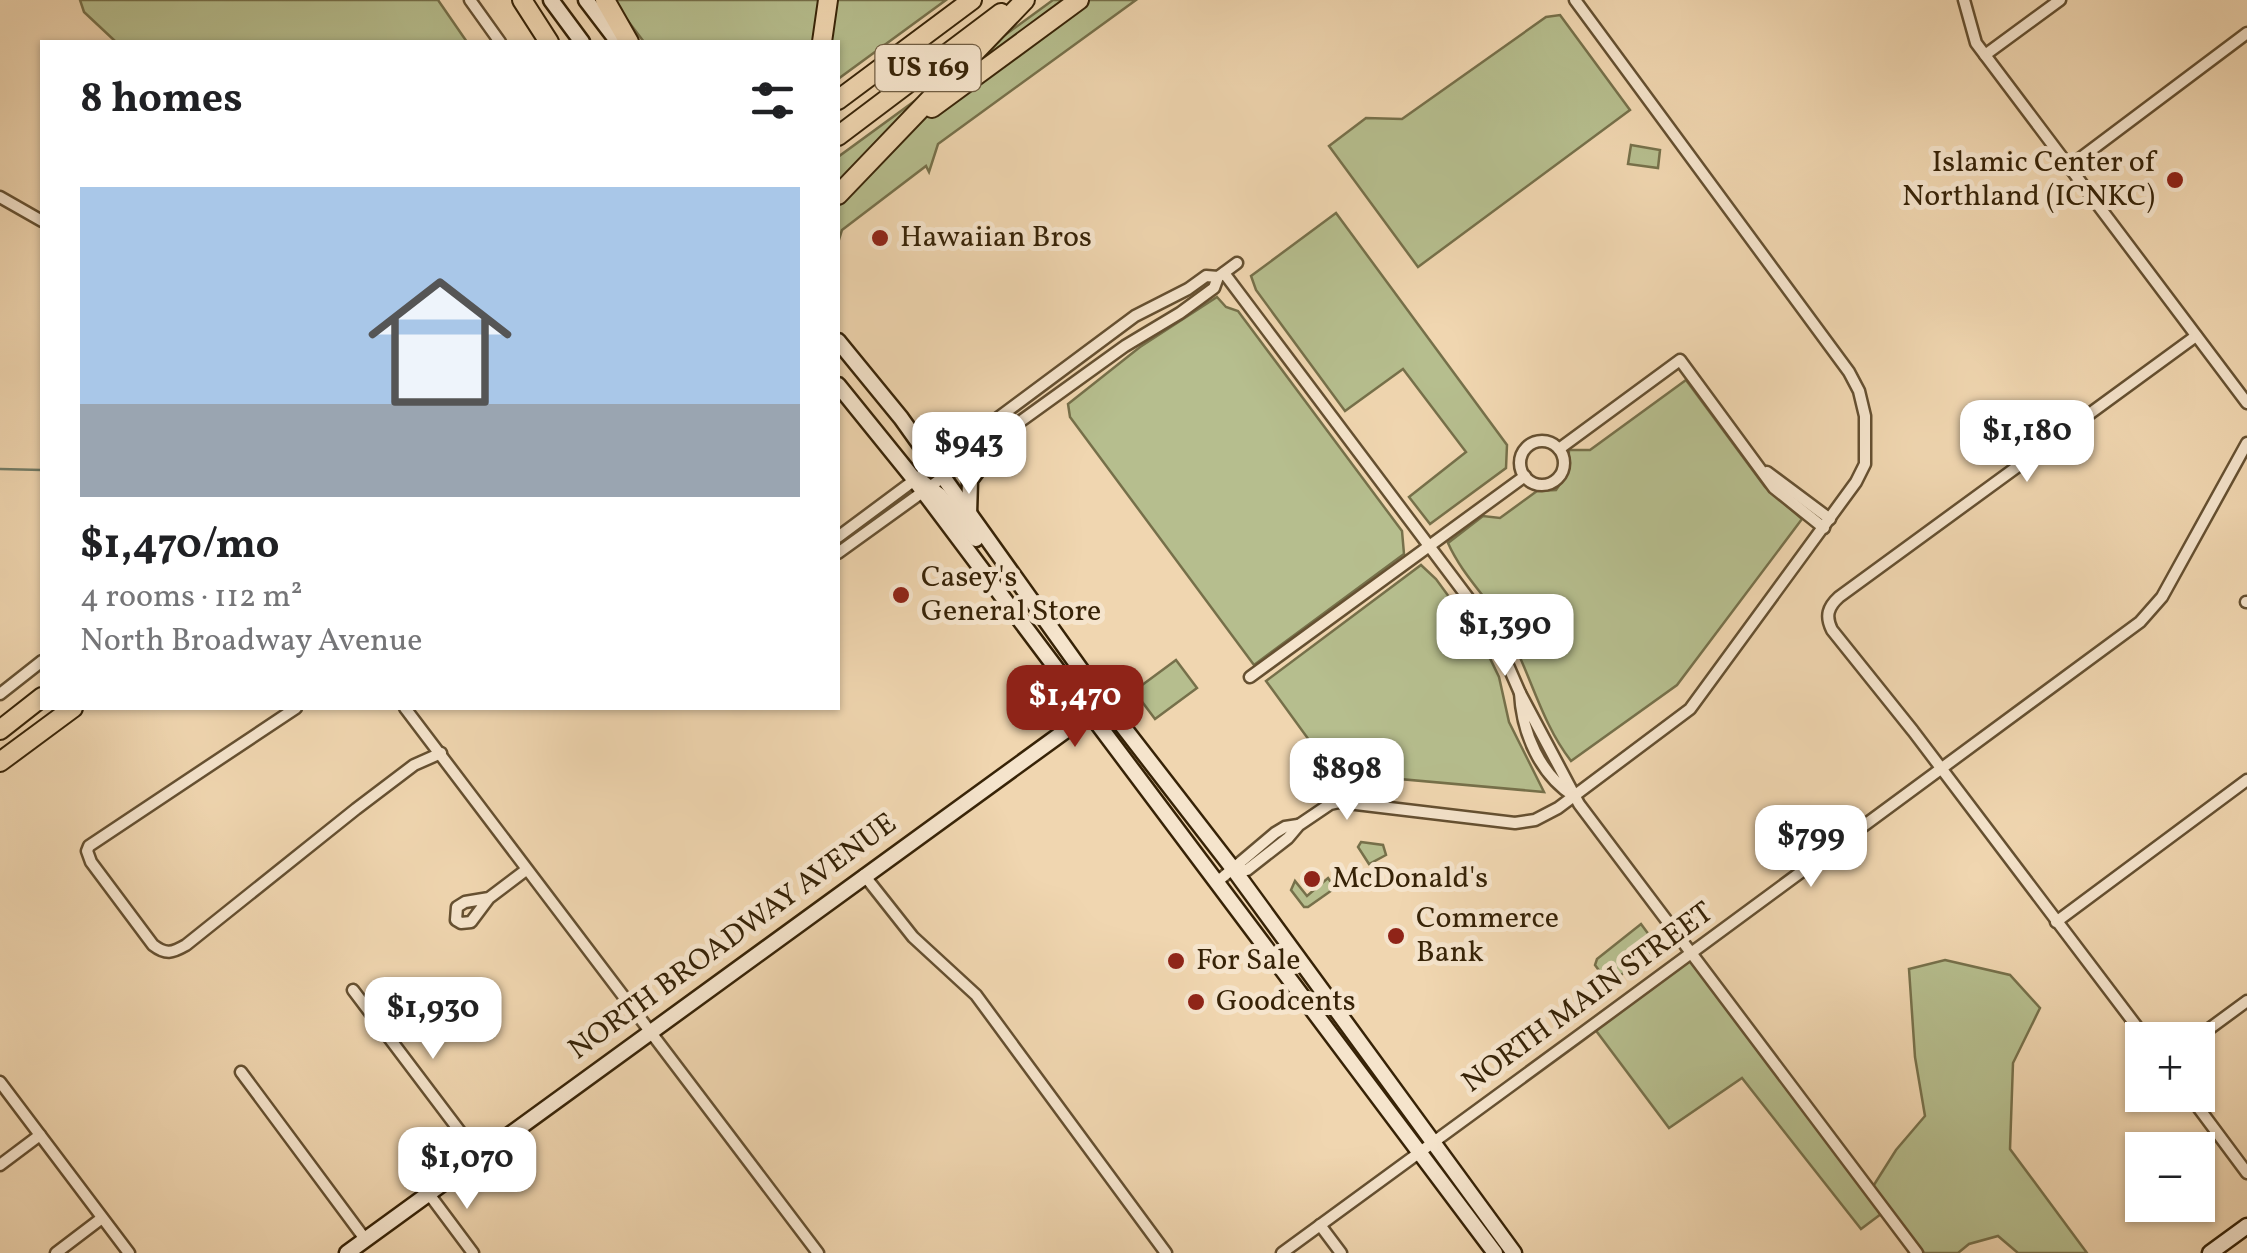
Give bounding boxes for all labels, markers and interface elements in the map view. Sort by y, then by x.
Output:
road number: US 169 [876,45,980,91]
text: 8 homes [80,71,243,130]
icon: filters [745,73,800,128]
place label: Islamic Center of Northland (ICNKC) [1902,142,2158,218]
marker: Islamic Center of Northland (ICNKC) [2164,169,2186,191]
place label: Hawaiian Bros [900,217,1092,259]
marker: Hawaiian Bros [869,227,891,249]
icon: home [350,252,530,432]
pin: $1,180 [1946,400,2108,485]
text: $1,180 [1982,410,2072,454]
pin: $943 [910,412,1028,497]
text: $943 [934,422,1004,466]
text: $1,470/mo [80,517,280,576]
place label: Casey's General Store [921,557,1101,633]
text: 4 rooms · 112 m² [80,576,303,620]
marker: Casey's General Store [890,584,912,606]
pin: $1,390 [1424,594,1586,679]
text: $1,390 [1459,604,1551,648]
text: North Broadway Avenue [80,620,422,664]
pin: $1,470 [994,665,1156,750]
text: $1,470 [1029,675,1121,719]
pin: $898 [1288,738,1406,823]
text: $898 [1312,748,1382,792]
street label: NORTH BROADWAY AVENUE [560,803,906,1071]
pin: $799 [1752,805,1870,890]
text: $799 [1777,815,1845,859]
place label: McDonald's [1332,858,1488,900]
marker: McDonald's [1301,868,1323,890]
street label: NORTH MAIN STREET [1454,892,1722,1104]
place label: Commerce Bank [1416,898,1559,974]
marker: Commerce Bank [1385,925,1407,947]
place label: For Sale [1196,940,1301,982]
marker: For Sale [1165,950,1187,972]
pin: $1,930 [352,977,514,1062]
place label: Goodcents [1216,981,1356,1023]
text: $1,930 [387,987,479,1031]
marker: Goodcents [1185,991,1207,1013]
map controls [2125,1022,2215,1222]
button: + [2125,1022,2215,1112]
pin: $1,070 [386,1127,548,1212]
button: − [2125,1132,2215,1222]
text: $1,070 [420,1137,514,1181]

